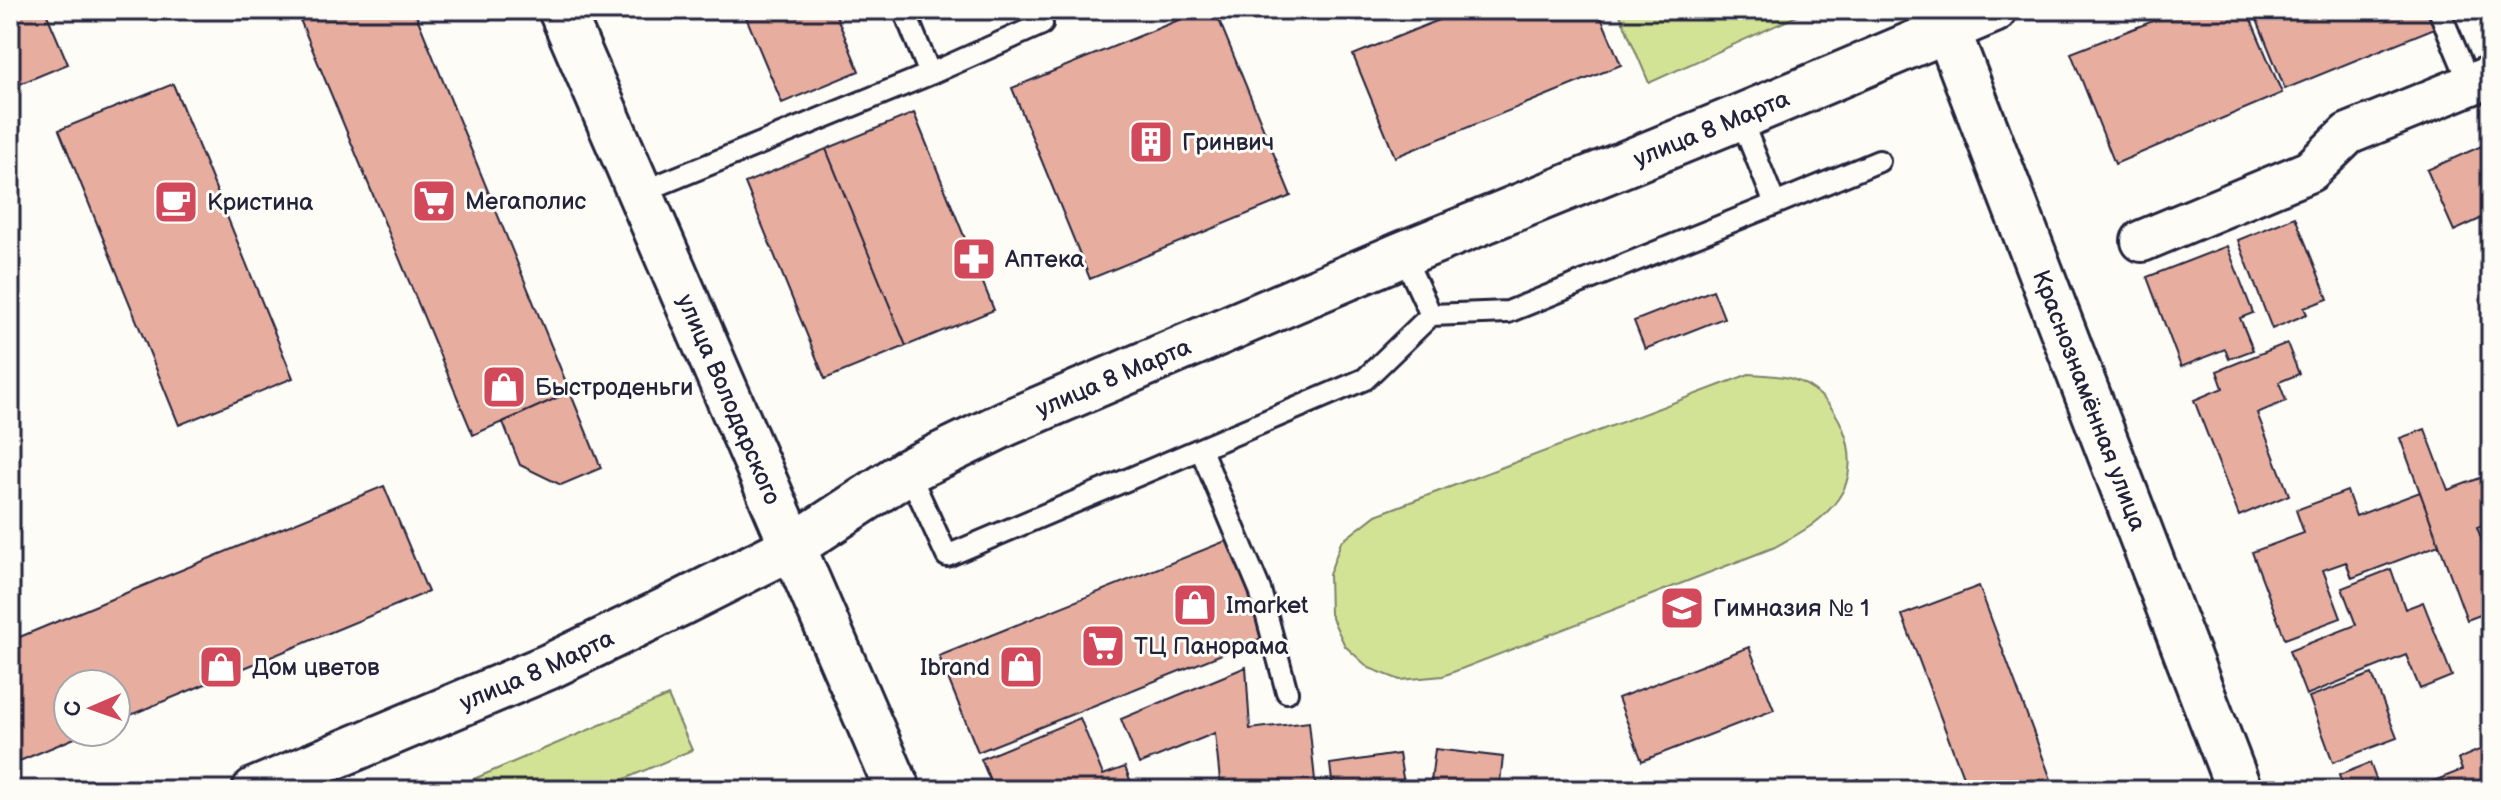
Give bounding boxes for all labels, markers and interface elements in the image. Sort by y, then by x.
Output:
street label: улица 8 Марта [1629,83,1794,173]
building icon: Гринвич [1127,118,1175,166]
place label: Гринвич [1182,128,1274,157]
supermarket icon: Мегаполис [410,177,458,225]
cafe icon: Кристина [152,178,200,226]
place label: Мегаполис [465,187,587,216]
place label: Кристина [207,188,314,217]
pharmacy icon: Аптека [950,235,998,283]
place label: Аптека [1004,245,1085,274]
street label: Краснознамённая улица [2027,266,2153,535]
street label: улица Володарского [671,290,787,509]
street label: улица 8 Марта [1031,332,1195,423]
shop icon: Быстроденьги [480,363,528,411]
place label: Быстроденьги [535,373,693,402]
shop icon: Imarket [1171,581,1219,629]
school or university icon: Гимназия № 1 [1658,584,1706,632]
place label: Imarket [1226,591,1309,620]
place label: Гимназия № 1 [1713,594,1869,623]
supermarket icon: ТЦ Панорама [1079,622,1127,670]
street label: улица 8 Марта [455,623,618,717]
place label: ТЦ Панорама [1134,632,1289,661]
shop icon: Дом цветов [197,643,245,691]
shop icon: Ibrand [997,643,1045,691]
place label: Дом цветов [252,653,380,682]
place label: Ibrand [920,653,990,682]
north arrow [52,668,132,748]
text: С [60,701,87,717]

